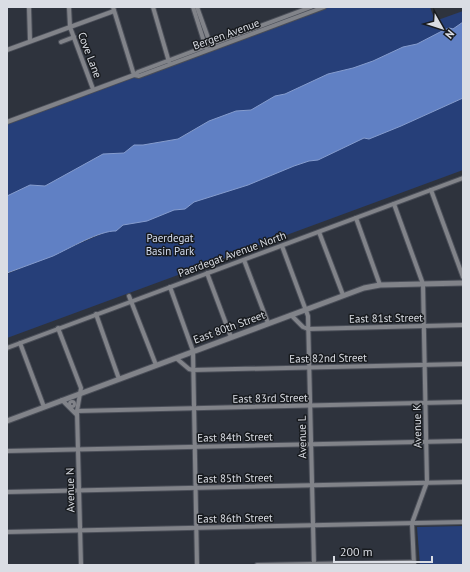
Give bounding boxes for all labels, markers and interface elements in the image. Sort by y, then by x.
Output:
north arrow [422,8,462,48]
street label: Bergen Avenue [191,15,262,53]
text: N [442,27,457,42]
street label: Cove Lane [75,30,105,80]
street label: Paerdegat Avenue North [176,228,288,280]
park label: Paerdegat Basin Park [146,231,195,258]
street label: East 80th Street [191,307,267,346]
street label: East 81st Street [349,310,423,326]
street label: East 82nd Street [289,350,367,366]
street label: East 83rd Street [232,390,308,406]
street label: Avenue K [410,404,424,448]
street label: Avenue L [295,415,309,459]
street label: East 84th Street [197,429,273,445]
street label: Avenue N [63,468,77,512]
street label: East 85th Street [197,470,273,486]
street label: East 86th Street [197,510,273,526]
scale bar [334,538,432,564]
text: 200 m [340,544,373,559]

